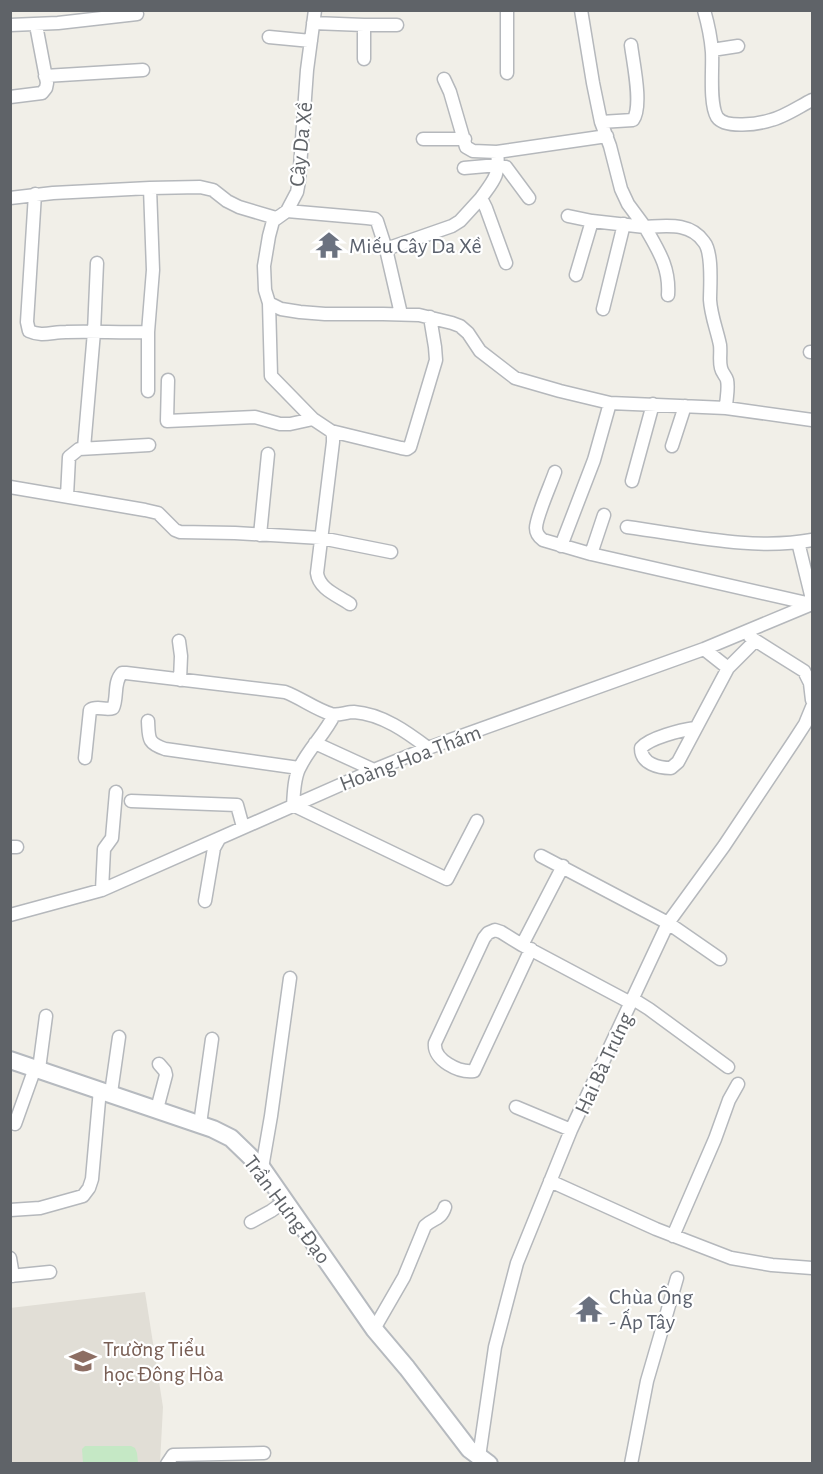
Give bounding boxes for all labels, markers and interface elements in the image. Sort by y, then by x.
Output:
street label: Cây Da Xề [286,101,316,188]
temple icon: Miếu Cây Da Xề [314,230,344,260]
place label: Miếu Cây Da Xề [349,235,482,257]
street label: Hoàng Hoa Thám [336,721,484,795]
street label: Hai Bà Trưng [571,1009,637,1118]
street label: Trần Hưng Đạo [240,1152,335,1268]
place label: Chùa Ông - Ấp Tây [609,1285,693,1333]
temple icon: Chùa Ông - Ấp Tây [574,1294,604,1324]
place label: Trường Tiểu học Đông Hòa [103,1338,224,1385]
school or university icon: Trường Tiểu học Đông Hòa [68,1346,98,1376]

